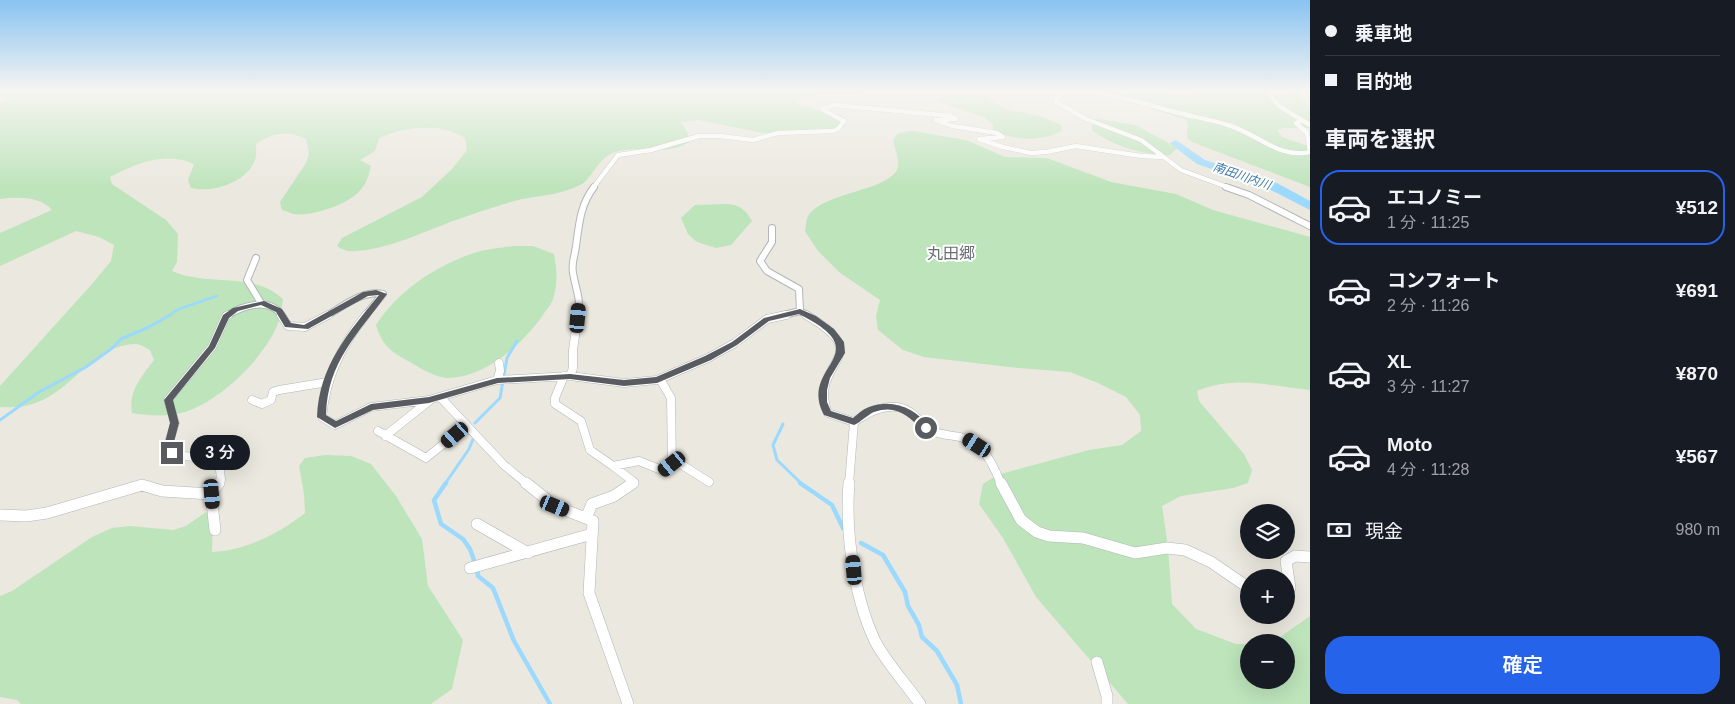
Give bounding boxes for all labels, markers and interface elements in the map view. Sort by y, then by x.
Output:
text: 乗車地 [1355,23,1412,44]
text: 目的地 [1355,71,1412,92]
text: 車両を選択 [1325,127,1435,152]
water label: 南田川内川 [1211,160,1275,193]
icon: car [1327,185,1372,230]
text: エコノミー [1387,187,1482,208]
text: ¥512 [1676,197,1718,218]
text: 1 分 · 11:25 [1387,214,1469,231]
district label: 丸田郷 [927,245,975,262]
icon: car [1327,268,1372,313]
text: コンフォート [1387,270,1500,291]
text: ¥691 [1676,280,1718,301]
text: 2 分 · 11:26 [1387,297,1469,314]
car [569,302,586,334]
icon: car [1327,351,1372,396]
text: XL [1387,351,1411,372]
text: ¥870 [1676,363,1718,384]
text: 3 分 · 11:27 [1387,378,1469,395]
route start [915,417,937,439]
car [438,419,471,451]
car [960,431,993,459]
icon: car [1327,434,1372,479]
text: Moto [1387,434,1432,455]
callout: 3 分 [190,436,250,470]
route end [161,442,183,464]
text: 3 分 [205,444,235,461]
text: ¥567 [1676,446,1718,467]
car [655,449,688,479]
text: 4 分 · 11:28 [1387,461,1469,478]
car [203,478,220,510]
car [538,493,571,519]
map controls [1240,504,1295,689]
button: layers [1240,504,1295,559]
icon: cash [1325,516,1353,544]
text: 現金 [1365,521,1403,542]
text: 980 m [1676,521,1720,538]
car [845,554,862,586]
button: + [1240,569,1295,624]
button: − [1240,634,1295,689]
button: 確定 [1325,636,1720,694]

